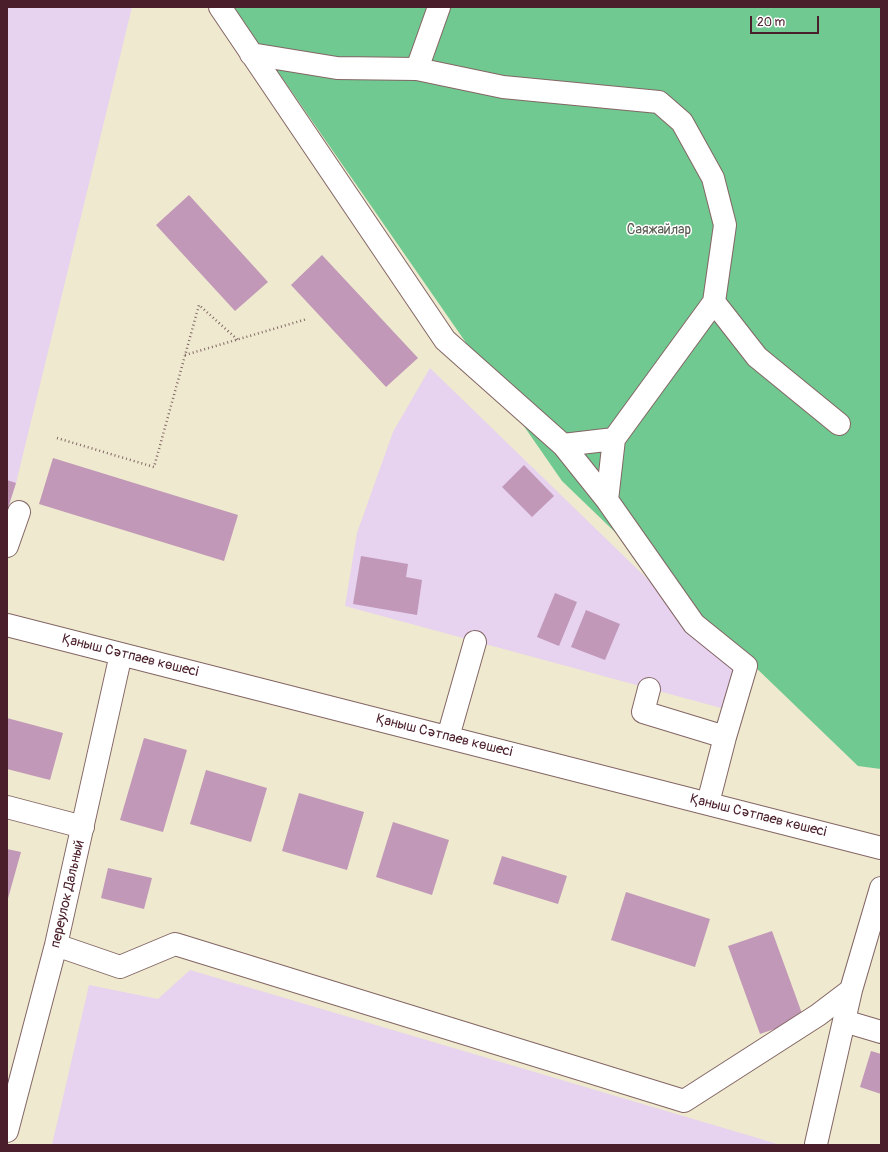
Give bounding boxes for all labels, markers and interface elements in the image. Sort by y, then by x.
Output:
scale bar [752,8,821,34]
text: 20 m [757,15,785,30]
park label: Саяжайлар [627,222,691,238]
street label: Қаныш Сәтпаев көшесі [60,631,200,681]
street label: Қаныш Сәтпаев көшесі [374,711,514,761]
street label: Қаныш Сәтпаев көшесі [688,791,828,841]
street label: переулок Дальный [47,838,89,950]

